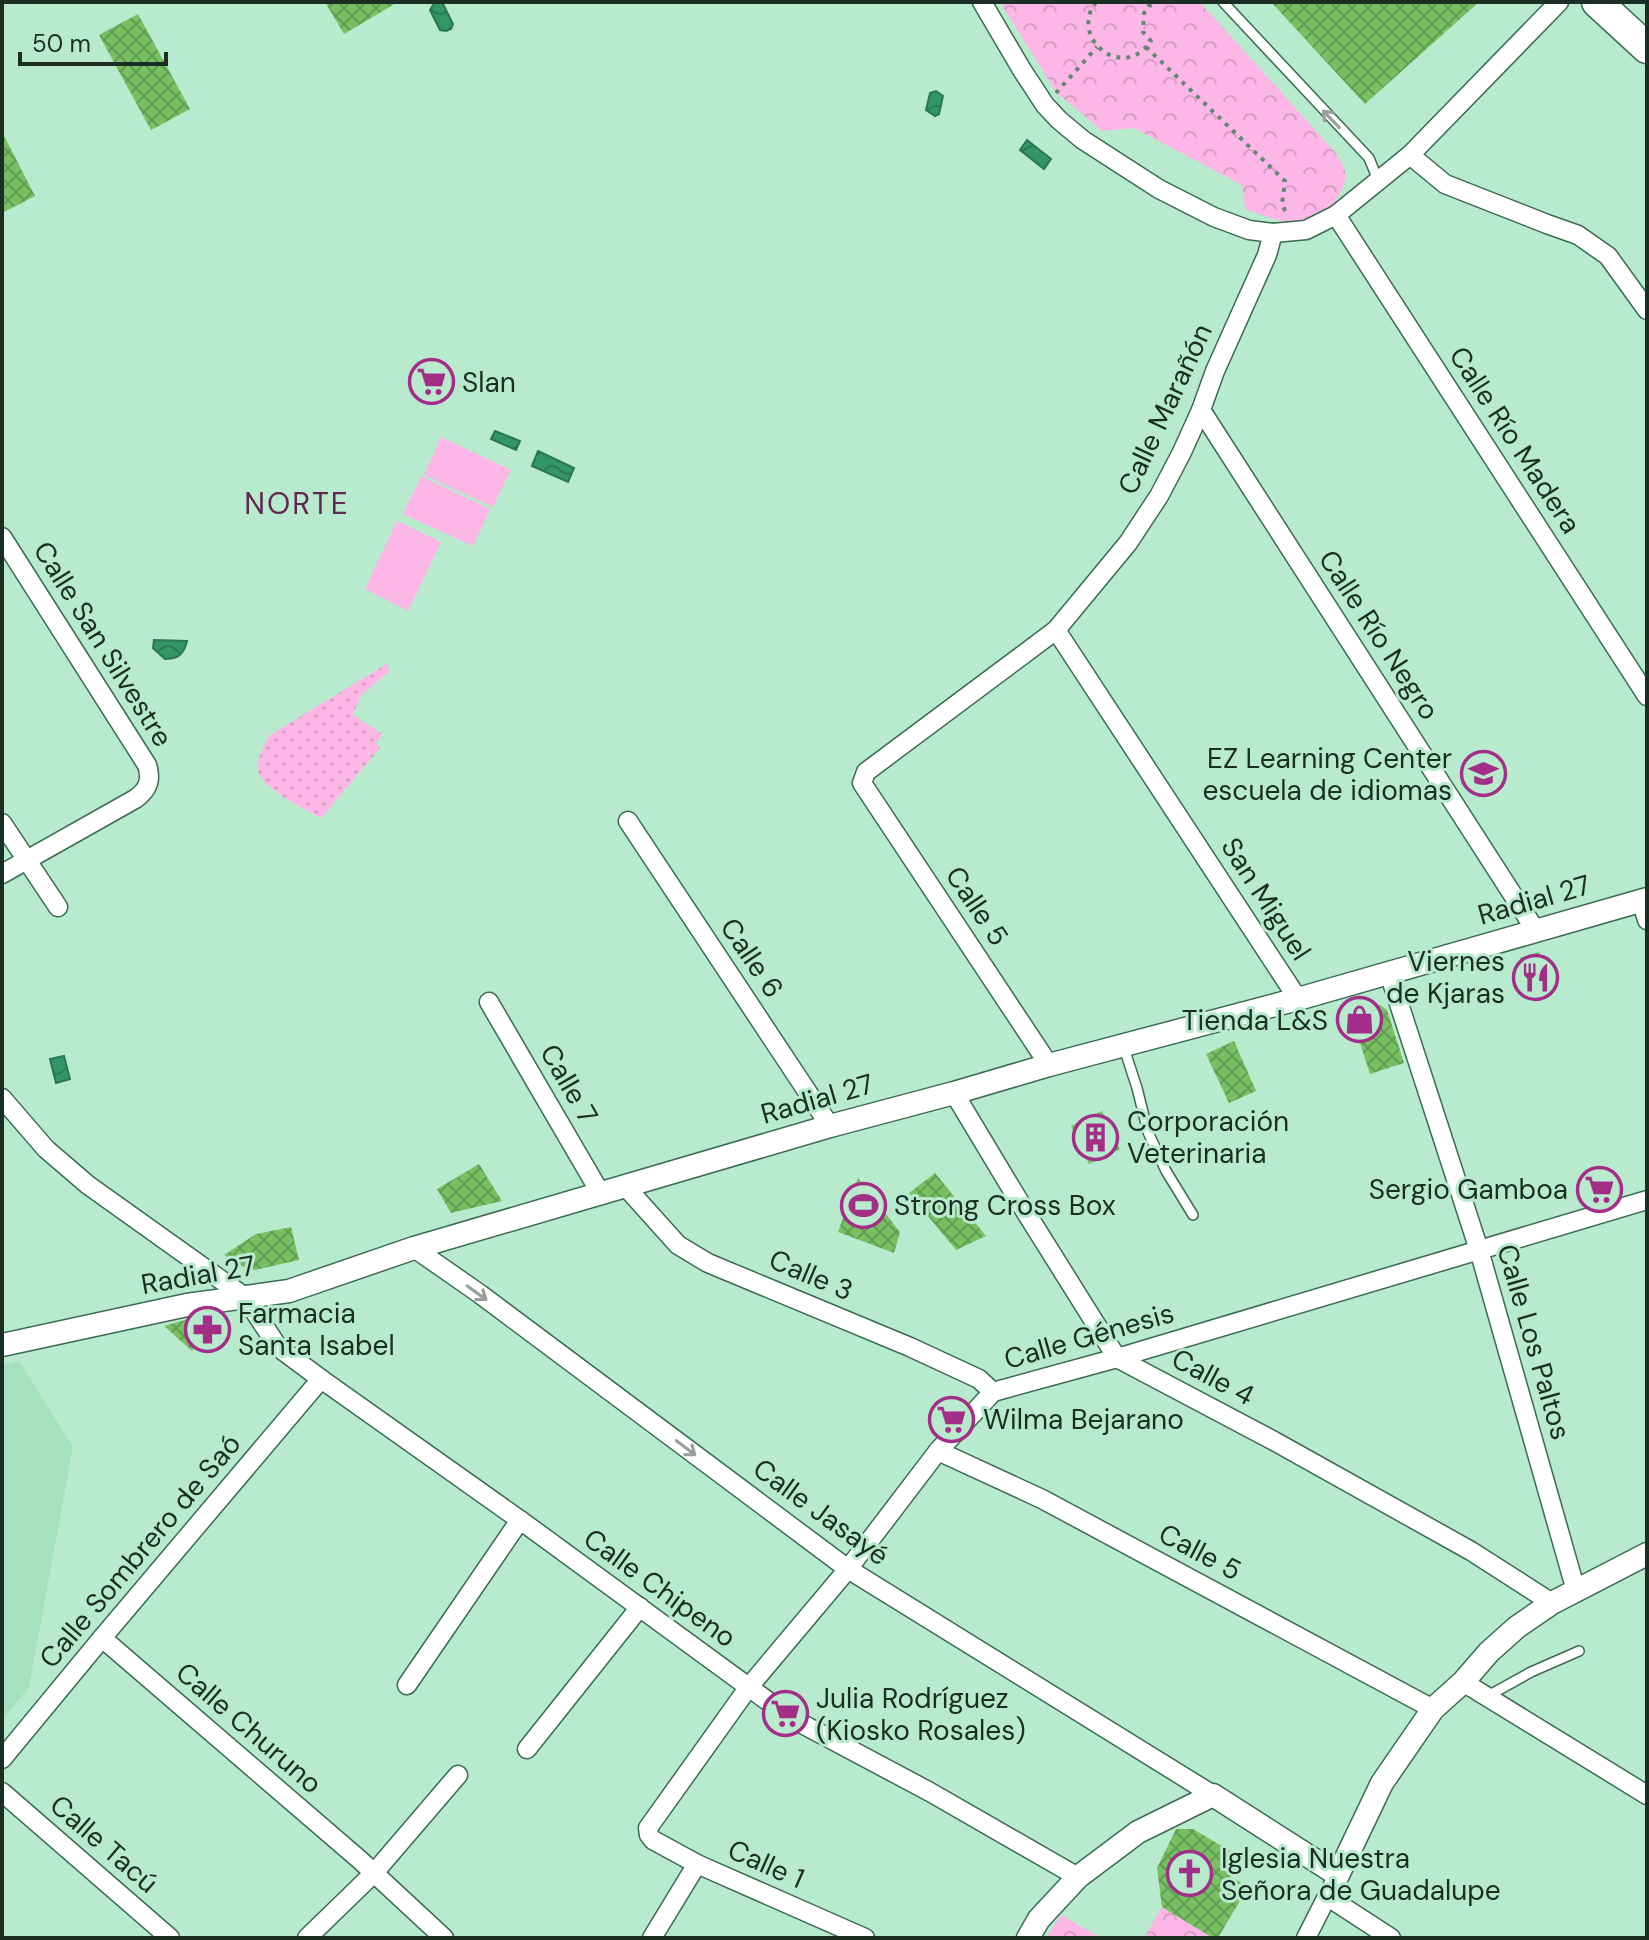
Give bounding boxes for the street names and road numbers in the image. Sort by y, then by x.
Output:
street label: Calle Marañón [1109,318,1221,500]
street label: Calle Río Madera [1441,339,1589,541]
street label: Calle San Silvestre [25,534,181,754]
street label: Calle Río Negro [1310,543,1448,727]
street label: San Miguel [1213,831,1319,967]
street label: Calle 5 [937,859,1017,953]
street label: Radial 27 [1473,866,1595,934]
street label: Calle 6 [712,911,792,1005]
street label: Calle 7 [531,1037,607,1131]
street label: Radial 27 [756,1065,878,1133]
street label: Calle Los Paltos [1488,1240,1580,1444]
street label: Calle 3 [763,1241,859,1309]
street label: Radial 27 [138,1247,258,1303]
street label: Calle Génesis [1000,1294,1178,1378]
street label: Calle 4 [1165,1340,1261,1414]
street label: Calle Sombrero de Saó [31,1426,249,1676]
street label: Calle Jasayé [746,1450,896,1574]
street label: Calle 5 [1152,1515,1248,1589]
street label: Calle Chipeno [576,1520,744,1656]
street label: Calle Churuno [168,1654,330,1802]
street label: Calle Tacú [42,1787,166,1901]
street label: Calle 1 [722,1831,810,1897]

